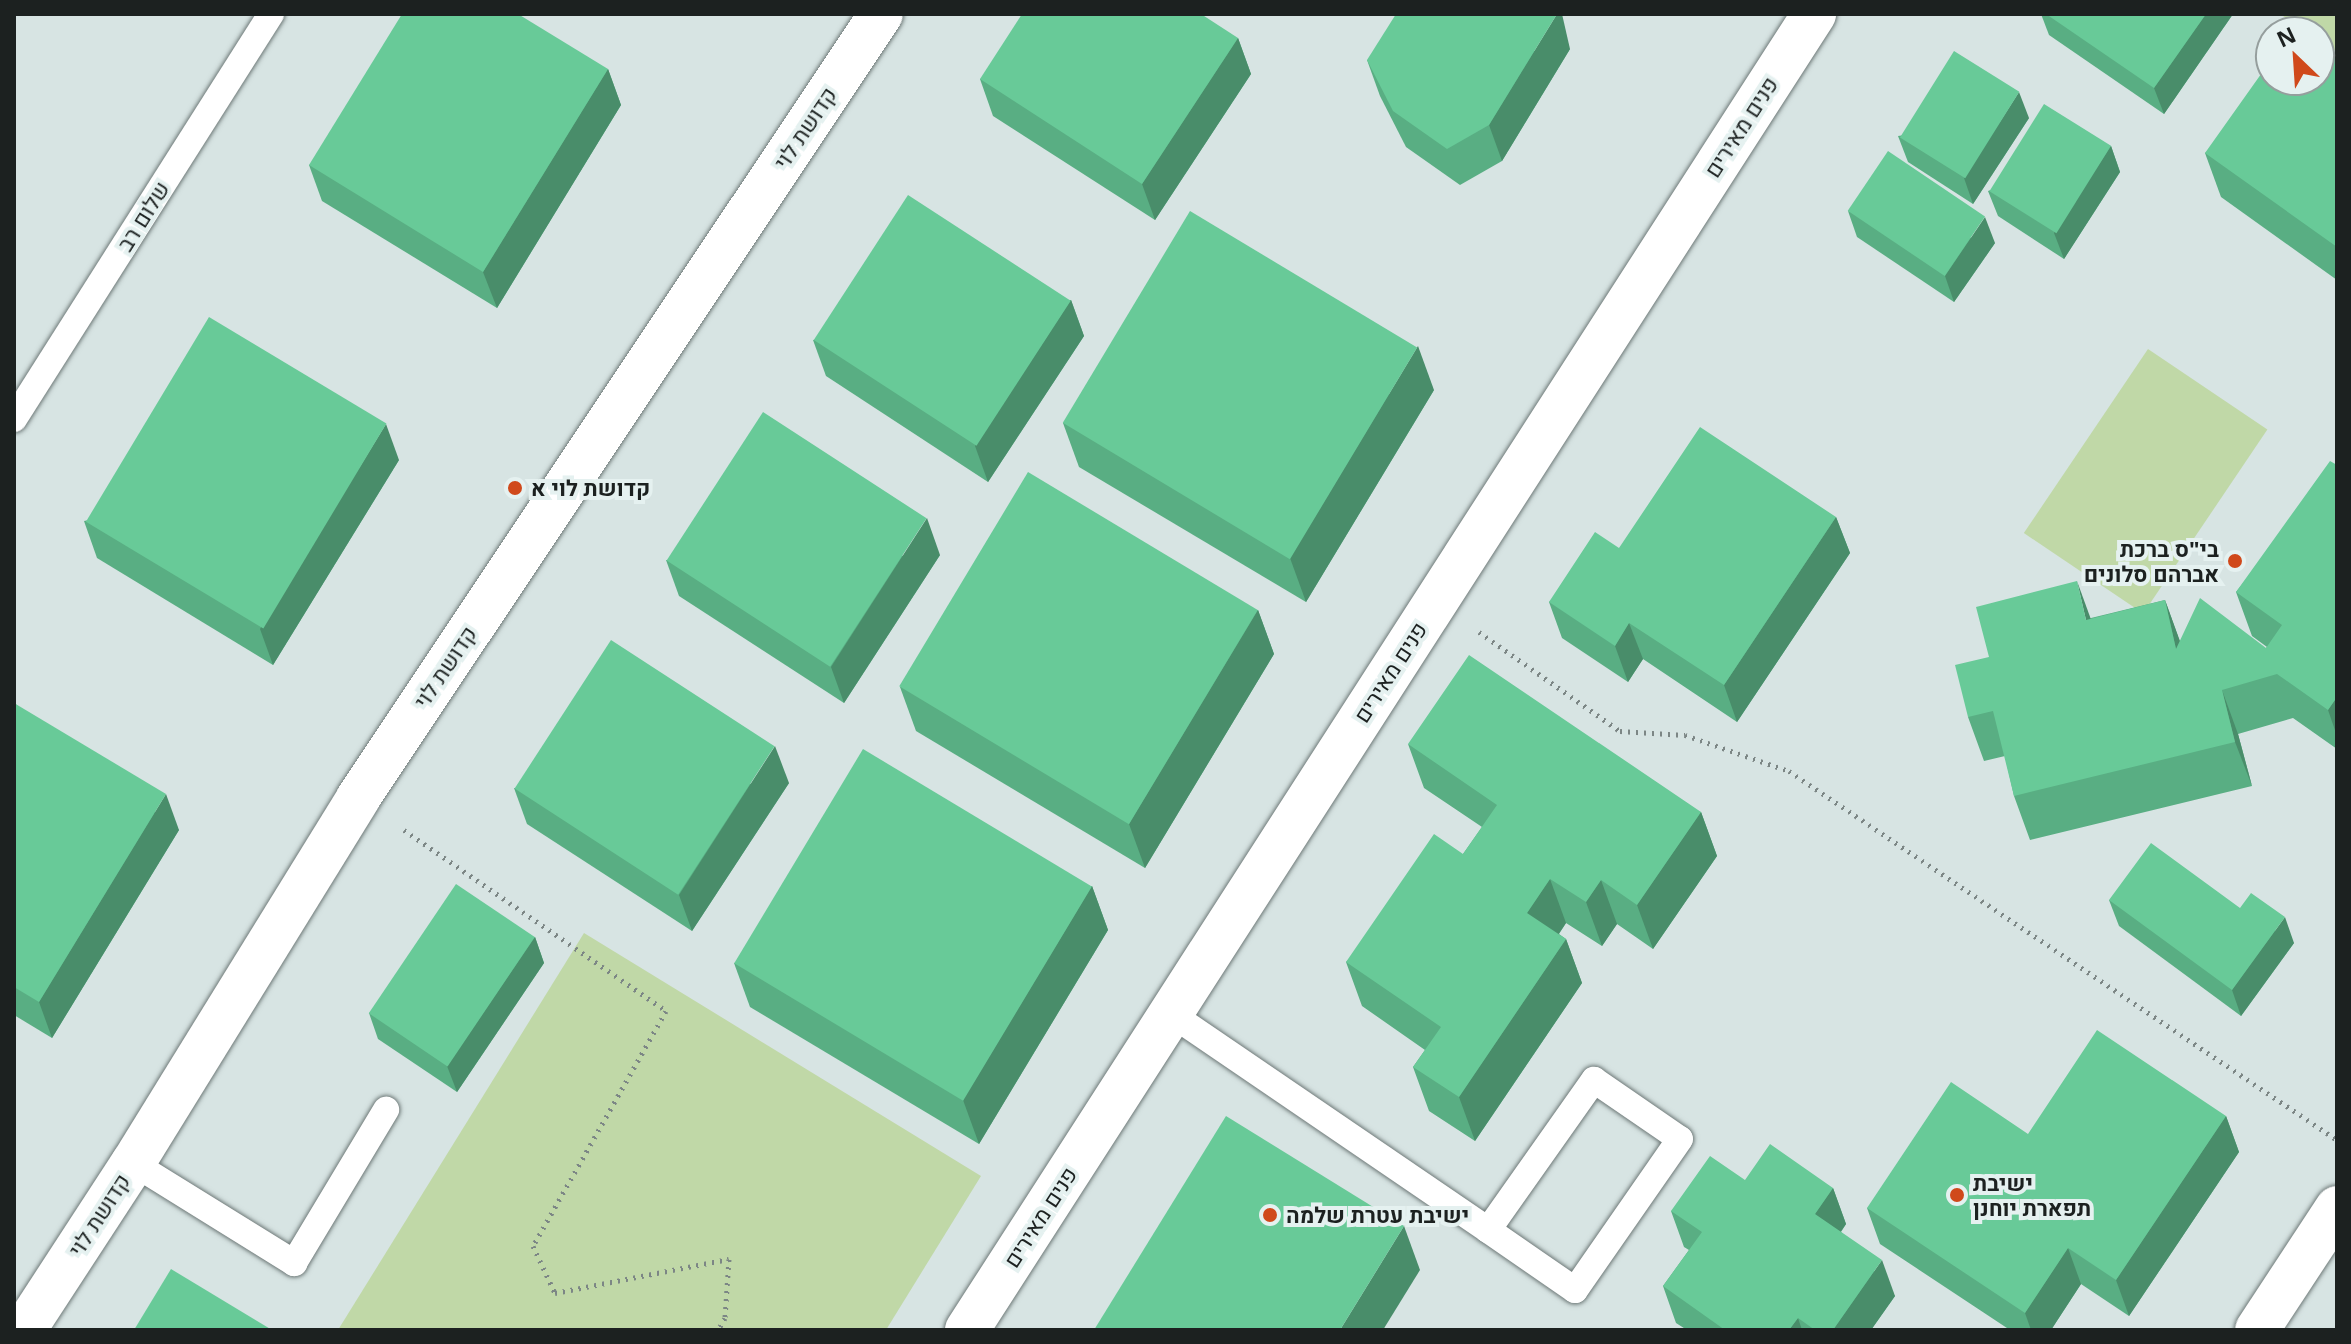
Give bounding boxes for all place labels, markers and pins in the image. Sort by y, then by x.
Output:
place label: קדושת לוי א [531,475,650,501]
marker: קדושת לוי א [506,479,524,497]
place label: בי"ס ברכת אברהם סלונים [2084,535,2219,586]
marker: בי"ס ברכת אברהם סלונים [2226,552,2244,570]
place label: ישיבת תפארת יוחנן [1973,1169,2091,1220]
marker: ישיבת תפארת יוחנן [1948,1186,1966,1204]
place label: ישיבת עטרת שלמה [1286,1202,1469,1228]
marker: ישיבת עטרת שלמה [1261,1206,1279,1224]

